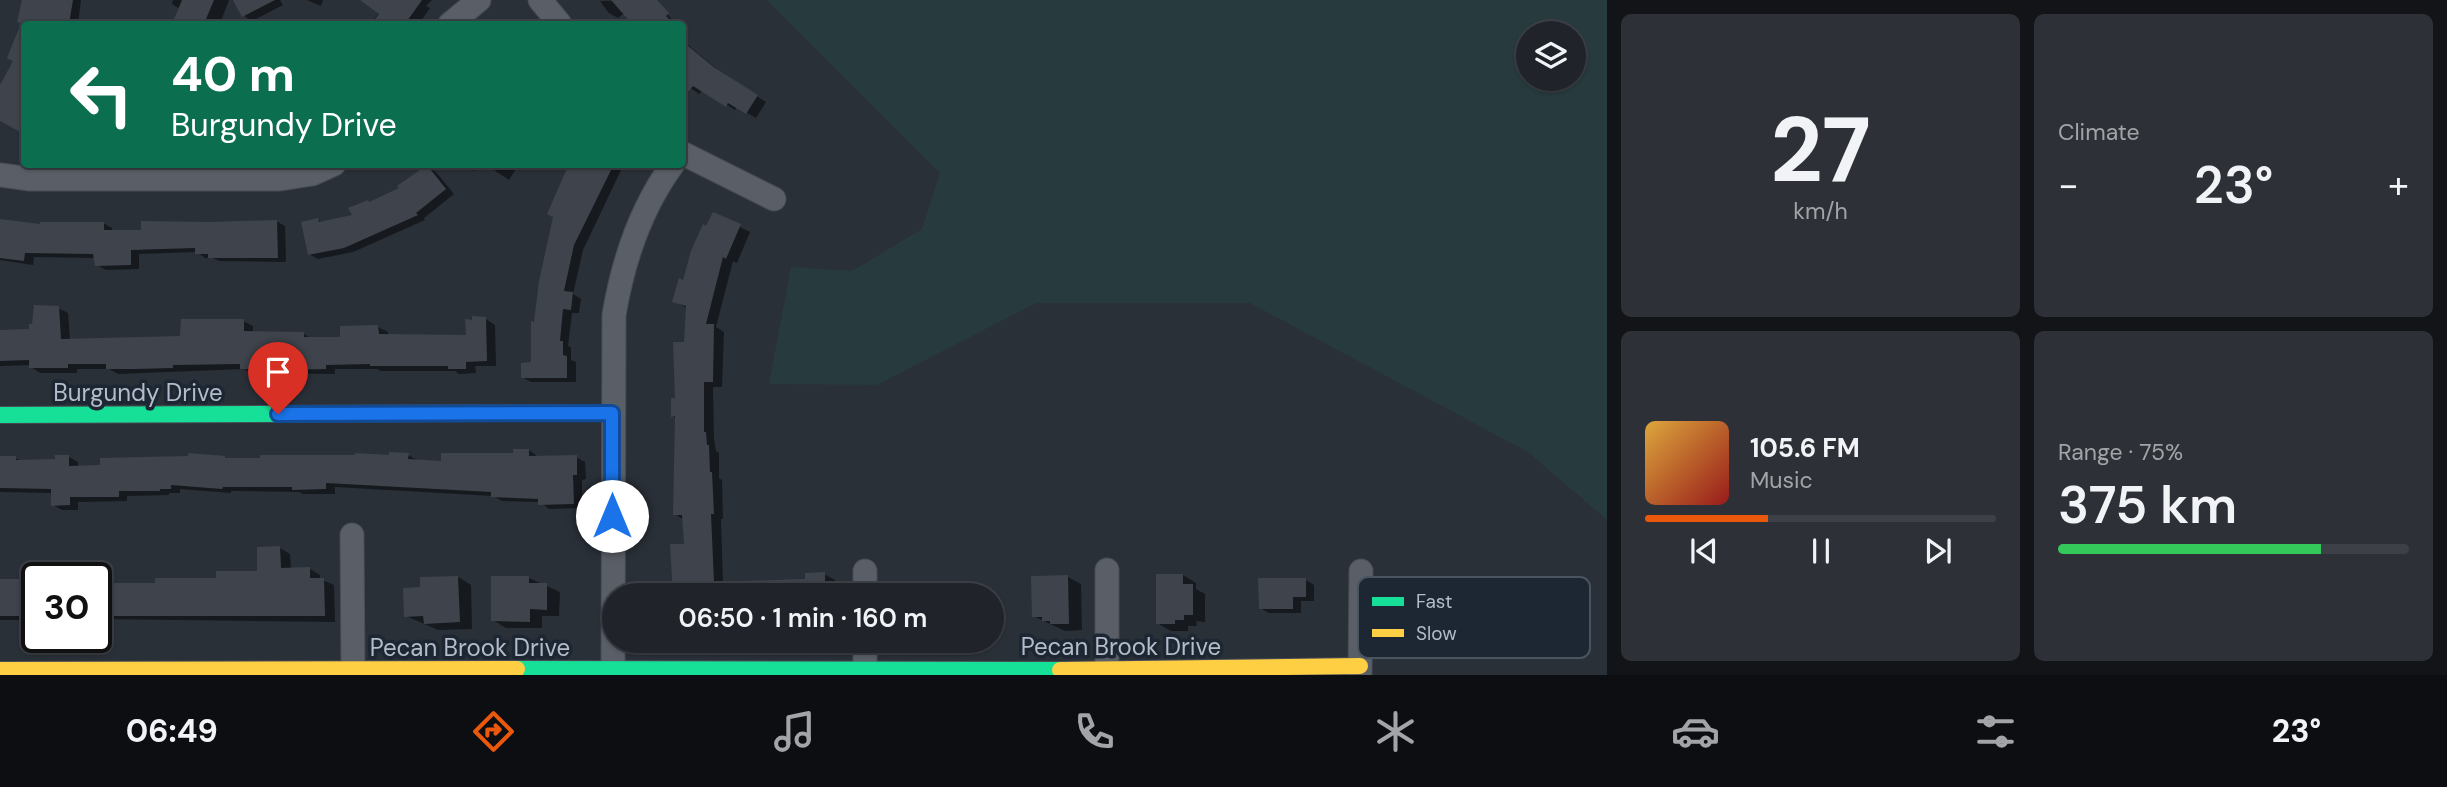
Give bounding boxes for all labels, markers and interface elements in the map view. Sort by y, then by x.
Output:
map controls [1516,21,1586,91]
button: layers [1516,21,1586,91]
text: 40 m [171,42,295,106]
icon: left [56,49,147,140]
text: 27 [1770,91,1871,209]
text: Burgundy Drive [171,104,397,146]
text: Climate [2058,117,2140,147]
text: 23° [2194,151,2273,219]
text: − [2058,160,2079,210]
text: + [2388,160,2409,210]
text: km/h [1793,196,1848,226]
pin [248,342,308,414]
icon: arrive [259,353,297,391]
street label: Burgundy Drive [53,377,223,408]
text: 105.6 FM [1750,431,1860,465]
text: Range · 75% [2058,437,2183,467]
text: Music [1750,465,1813,495]
text: 375 km [2058,471,2237,539]
position arrow [575,479,649,553]
icon: previous [1685,532,1723,570]
icon: pause [1802,532,1840,570]
icon: next [1919,532,1957,570]
speed limit sign: 30 [21,562,112,653]
legend [1358,577,1590,658]
text: Fast [1416,589,1452,614]
text: 06:50 · 1 min · 160 m [679,601,927,635]
text: Slow [1416,621,1457,646]
street label: Pecan Brook Drive [1021,631,1221,662]
street label: Pecan Brook Drive [370,632,570,663]
icon: directions [469,707,518,756]
icon: music [770,707,819,756]
icon: phone [1070,707,1119,756]
icon: climate [1371,707,1420,756]
icon: car [1671,707,1720,756]
icon: filters [1971,707,2020,756]
text: 06:49 [126,710,218,752]
text: 23° [2272,710,2321,752]

